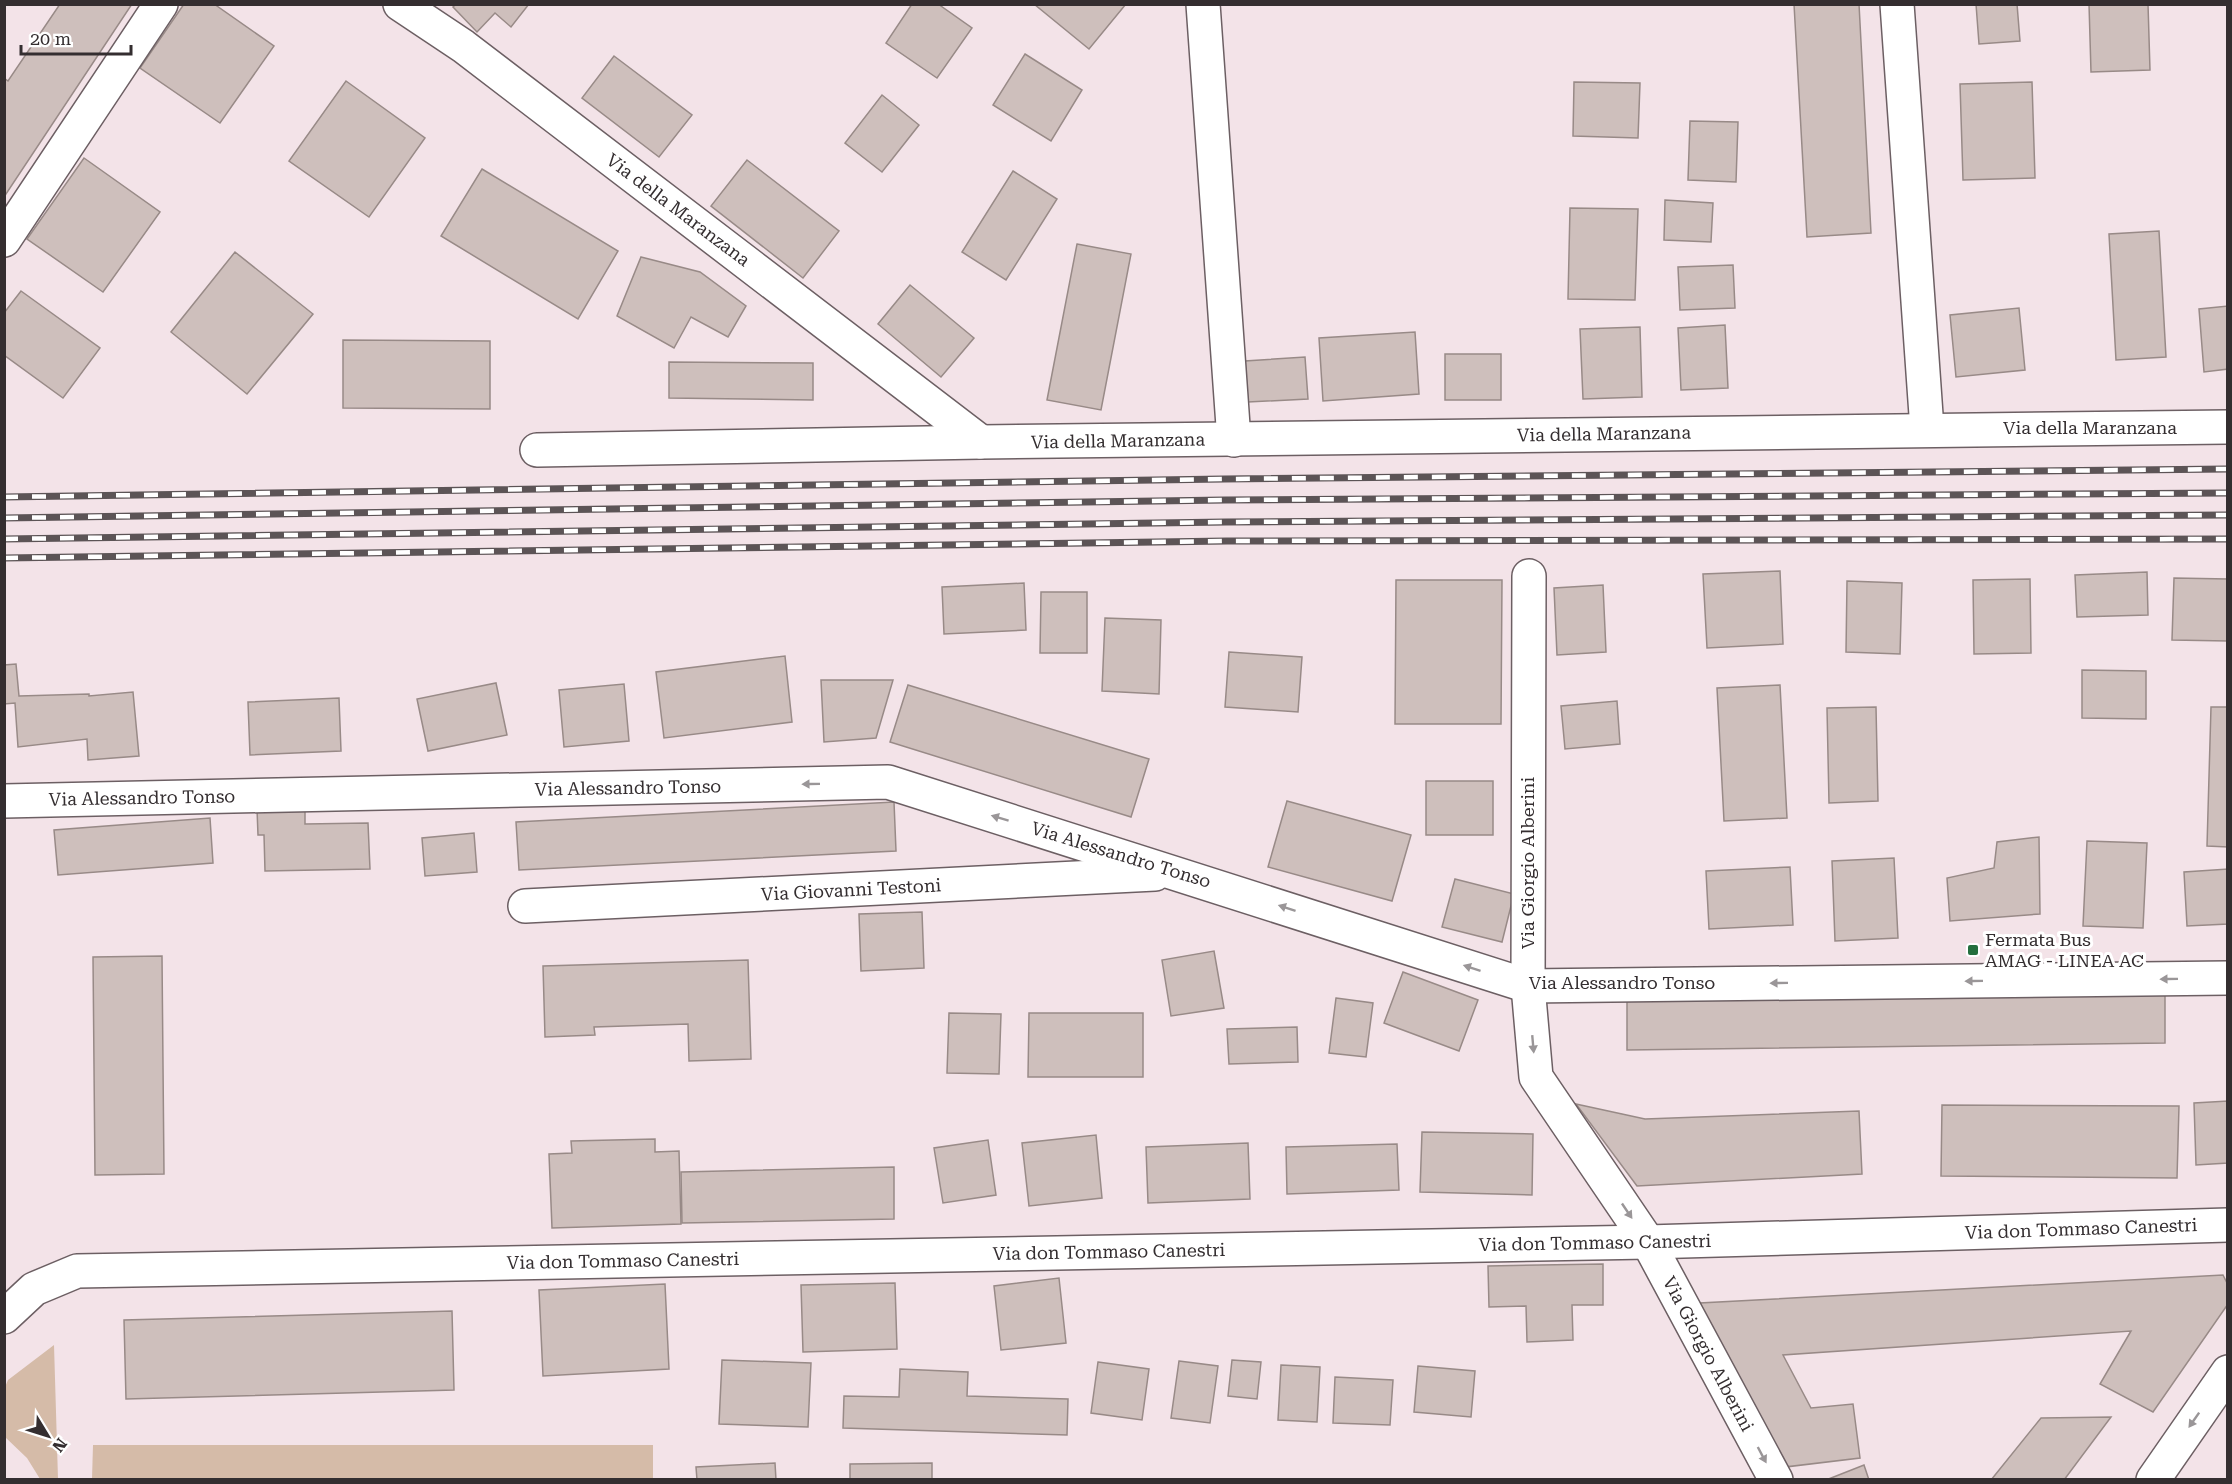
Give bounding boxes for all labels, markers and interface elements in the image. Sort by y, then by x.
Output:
scale bar [21,18,130,56]
text: 20 m [30,28,71,49]
street label: Via della Maranzana [602,149,754,271]
street label: Via della Maranzana [2003,417,2177,438]
street label: Via della Maranzana [1517,421,1692,446]
street label: Via della Maranzana [1031,428,1206,453]
street label: Via Alessandro Tonso [535,775,721,800]
street label: Via Giorgio Alberini [1517,777,1538,949]
one-way arrow [801,779,820,789]
street label: Via Alessandro Tonso [49,785,235,810]
one-way arrow [991,813,1009,822]
street label: Via Alessandro Tonso [1029,817,1213,892]
street label: Via Giovanni Testoni [760,874,942,905]
one-way arrow [1278,903,1296,912]
place label: Fermata Bus AMAG - LINEA AC [1985,929,2144,971]
marker: Fermata Bus AMAG - LINEA AC [1966,943,1980,957]
one-way arrow [1463,962,1481,972]
street label: Via Alessandro Tonso [1529,972,1715,993]
one-way arrow [2160,974,2179,984]
one-way arrow [1965,976,1984,986]
one-way arrow [1770,978,1789,988]
one-way arrow [1528,1034,1538,1053]
one-way arrow [1621,1203,1632,1219]
street label: Via don Tommaso Canestri [1964,1214,2198,1243]
street label: Via don Tommaso Canestri [1479,1230,1712,1255]
street label: Via don Tommaso Canestri [993,1239,1226,1264]
street label: Via don Tommaso Canestri [507,1248,740,1273]
street label: Via Giorgio Alberini [1659,1273,1758,1435]
north arrow [18,1406,78,1466]
one-way arrow [2188,1412,2200,1428]
text: N [48,1434,71,1456]
one-way arrow [1757,1447,1767,1464]

